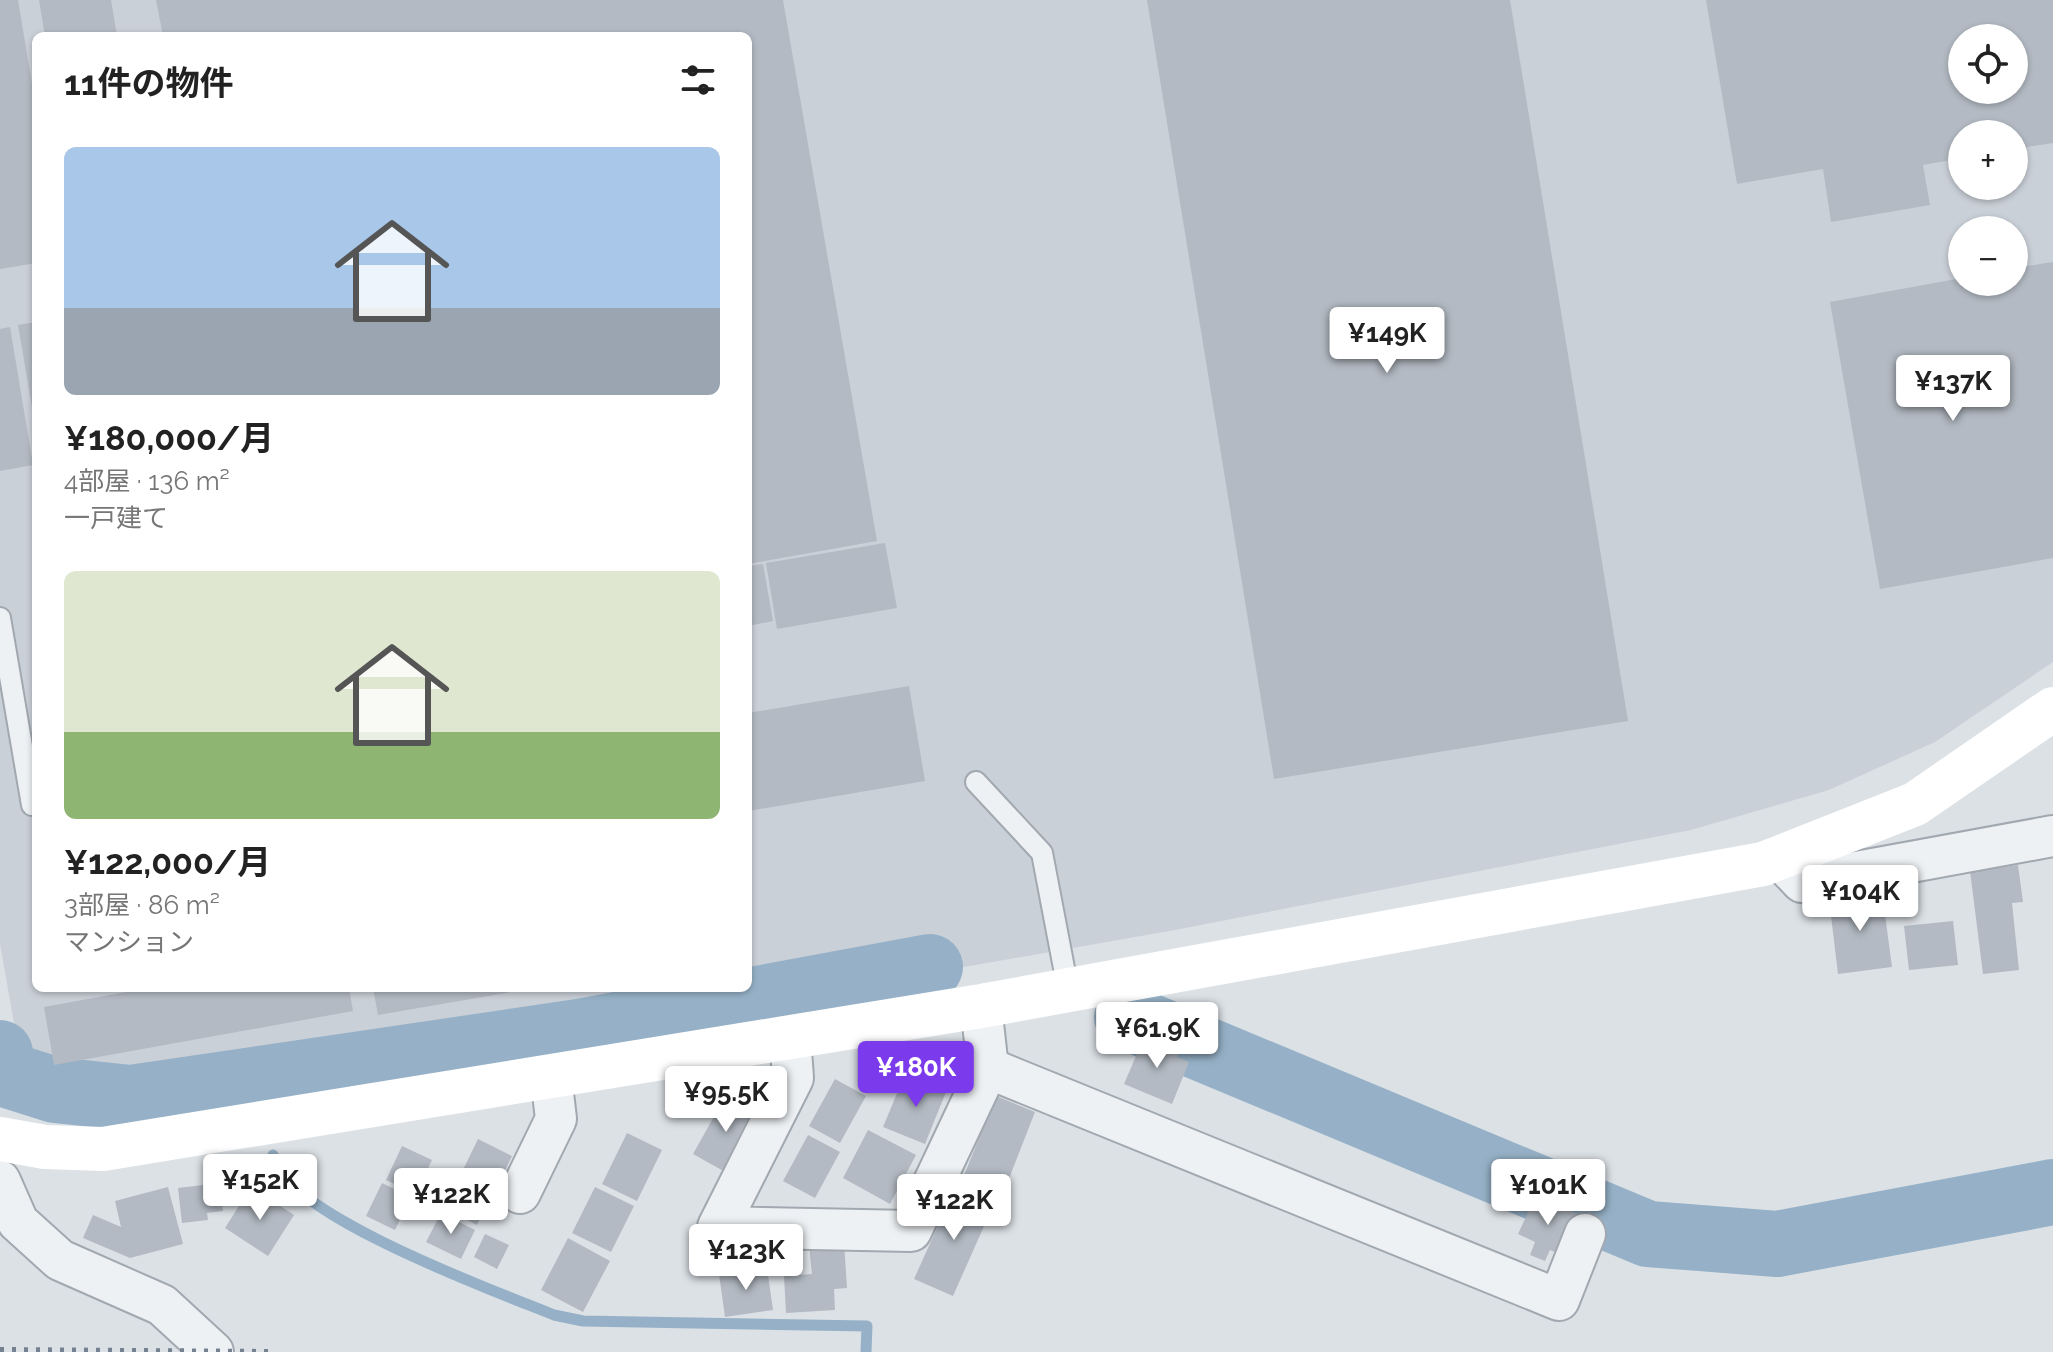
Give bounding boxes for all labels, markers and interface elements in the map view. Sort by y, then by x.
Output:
map controls [1948,24,2028,296]
button: locate [1948,24,2028,104]
icon: filters [676,58,720,102]
text: 11件の物件 [64,63,234,103]
button: + [1948,120,2028,200]
icon: home [320,199,464,343]
button: − [1948,216,2028,296]
pin: ¥149K [1331,307,1443,375]
text: ¥149K [1348,318,1426,348]
pin: ¥137K [1897,355,2009,423]
text: ¥137K [1914,366,1992,396]
text: ¥180,000/月 [64,418,274,458]
text: 4部屋 · 136 m² [64,466,230,496]
text: 一戸建て [64,503,168,533]
icon: home [320,623,464,767]
text: ¥122,000/月 [64,842,271,882]
pin: ¥104K [1804,865,1916,933]
text: ¥104K [1820,876,1900,906]
text: 3部屋 · 86 m² [64,890,220,920]
text: マンション [64,927,194,957]
pin: ¥61.9K [1092,1002,1222,1070]
text: ¥61.9K [1114,1013,1200,1043]
pin: ¥180K [860,1041,972,1109]
text: ¥180K [876,1052,956,1082]
pin: ¥95.5K [661,1066,791,1134]
text: ¥95.5K [683,1077,769,1107]
pin: ¥152K [204,1154,316,1222]
pin: ¥101K [1492,1159,1604,1227]
text: ¥152K [221,1165,299,1195]
pin: ¥122K [395,1168,507,1236]
text: ¥101K [1509,1170,1587,1200]
pin: ¥122K [898,1174,1010,1242]
text: ¥122K [412,1179,490,1209]
text: ¥122K [915,1185,993,1215]
pin: ¥123K [690,1224,802,1292]
text: ¥123K [707,1235,785,1265]

